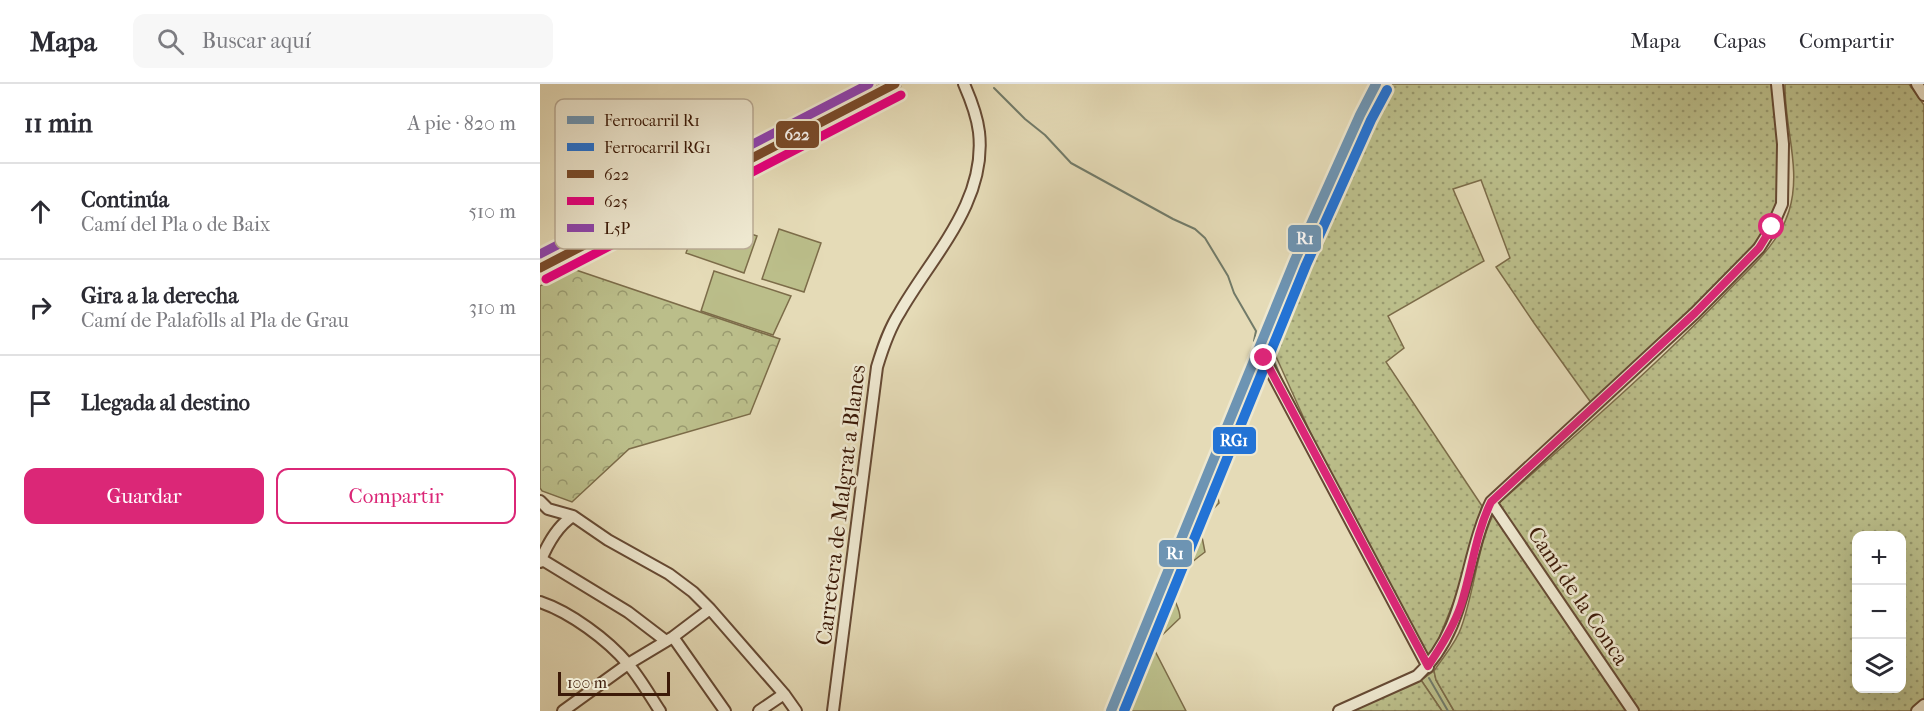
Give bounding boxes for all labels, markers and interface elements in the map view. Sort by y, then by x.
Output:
search box [133,14,553,68]
text: Mapa [30,25,97,58]
icon: search [154,25,187,58]
text: Buscar aquí [202,28,311,54]
text: Mapa [1630,29,1680,53]
text: Capas [1713,29,1766,53]
text: Compartir [1799,29,1894,53]
legend [555,99,753,249]
text: 11 min [24,108,93,139]
text: Ferrocarril R1 [604,111,700,130]
text: A pie · 820 m [407,112,516,135]
line badge: 622 [775,120,820,149]
text: 622 [784,125,810,144]
text: Ferrocarril RG1 [604,138,711,157]
text: 622 [604,165,629,184]
text: Continúa [81,187,169,213]
text: 625 [604,192,628,211]
icon: ahead [24,195,57,228]
text: 510 m [468,200,516,223]
text: Camí del Pla o de Baix [81,213,270,236]
route start [1758,213,1784,239]
text: L5P [604,219,631,238]
line badge: R1 [1287,224,1322,253]
text: R1 [1296,229,1314,248]
text: Gira a la derecha [81,283,238,309]
icon: right [24,291,57,324]
text: 310 m [469,296,516,319]
text: Camí de Palafolls al Pla de Grau [81,309,349,332]
route end [1250,344,1276,370]
street label: Carretera de Malgrat a Blanes [811,363,871,647]
icon: arrive [24,387,57,420]
text: Llegada al destino [81,390,250,416]
line badge: RG1 [1212,426,1257,455]
text: RG1 [1220,431,1248,450]
button: Guardar [24,468,264,524]
button: Compartir [276,468,516,524]
street label: Camí de la Conca [1522,522,1634,671]
map controls [1852,531,1906,693]
button: + [1852,531,1906,585]
line badge: R1 [1158,539,1193,568]
text: R1 [1166,544,1184,563]
button: − [1852,585,1906,639]
button: layers [1852,639,1906,693]
scale bar [558,669,670,696]
text: 100 m [567,673,607,692]

